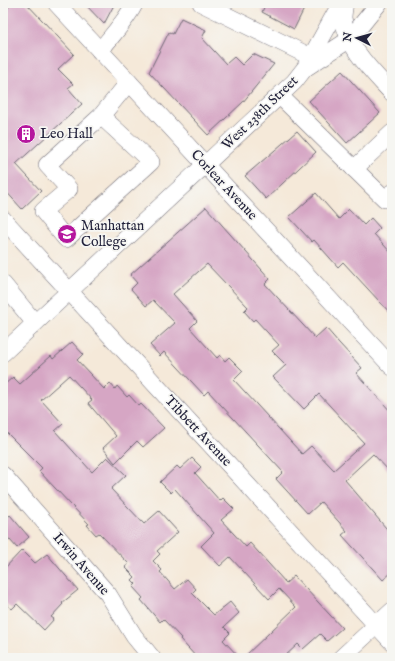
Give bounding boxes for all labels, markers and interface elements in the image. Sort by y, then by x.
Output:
north arrow [337,18,377,58]
text: N [340,31,356,44]
street label: West 238th Street [218,72,302,154]
building icon: Leo Hall [15,123,37,145]
place label: Leo Hall [40,125,93,143]
street label: Corlear Avenue [187,146,262,224]
place label: Manhattan College [81,217,145,251]
school or university icon: Manhattan College [56,223,78,245]
street label: Tibbett Avenue [160,392,236,471]
street label: Irwin Avenue [49,529,114,600]

